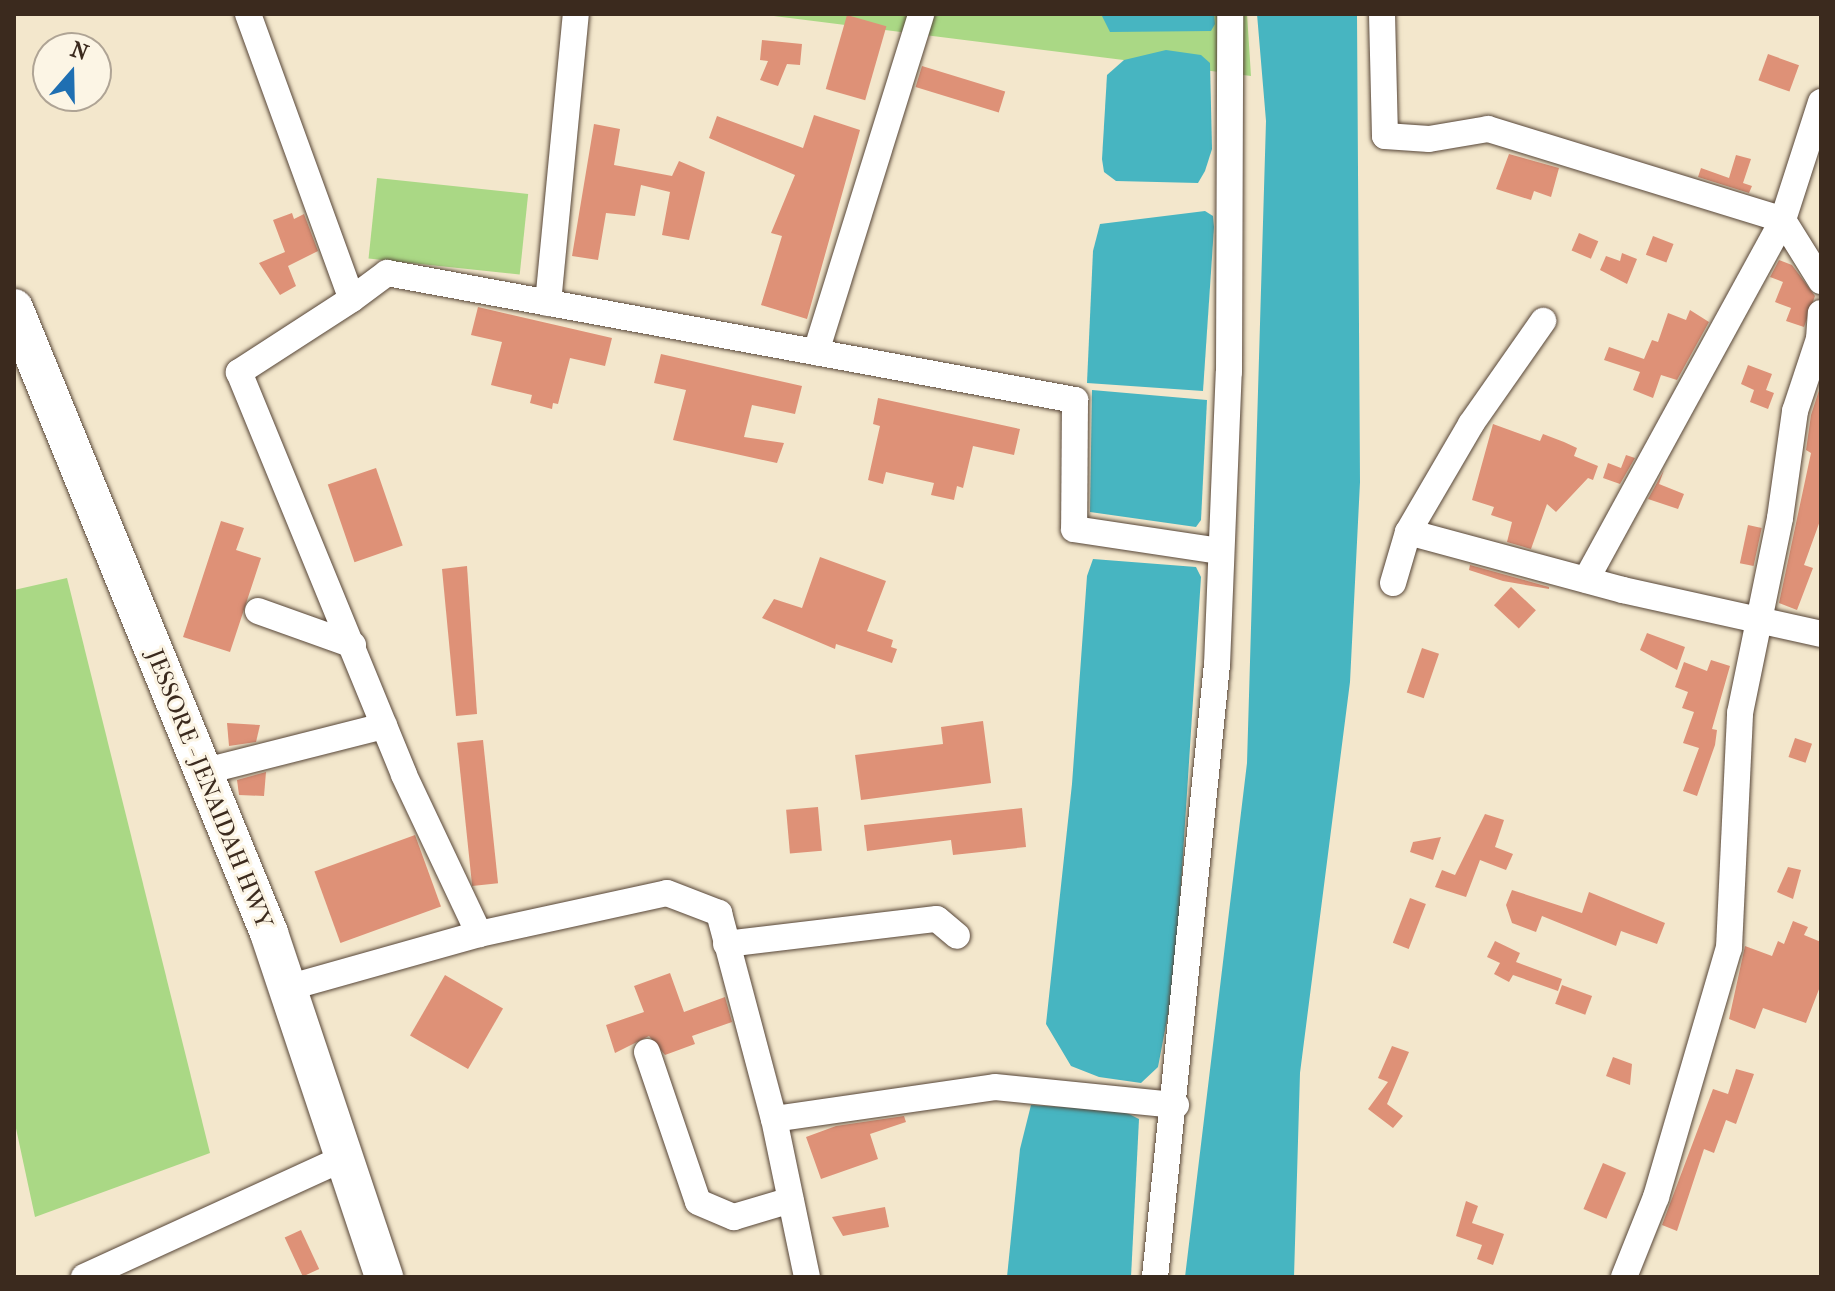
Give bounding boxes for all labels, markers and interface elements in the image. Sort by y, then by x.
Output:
north arrow [32,32,112,112]
text: N [67,36,92,66]
street label: JESSORE - JENAIDAH HWY [140,645,278,933]

